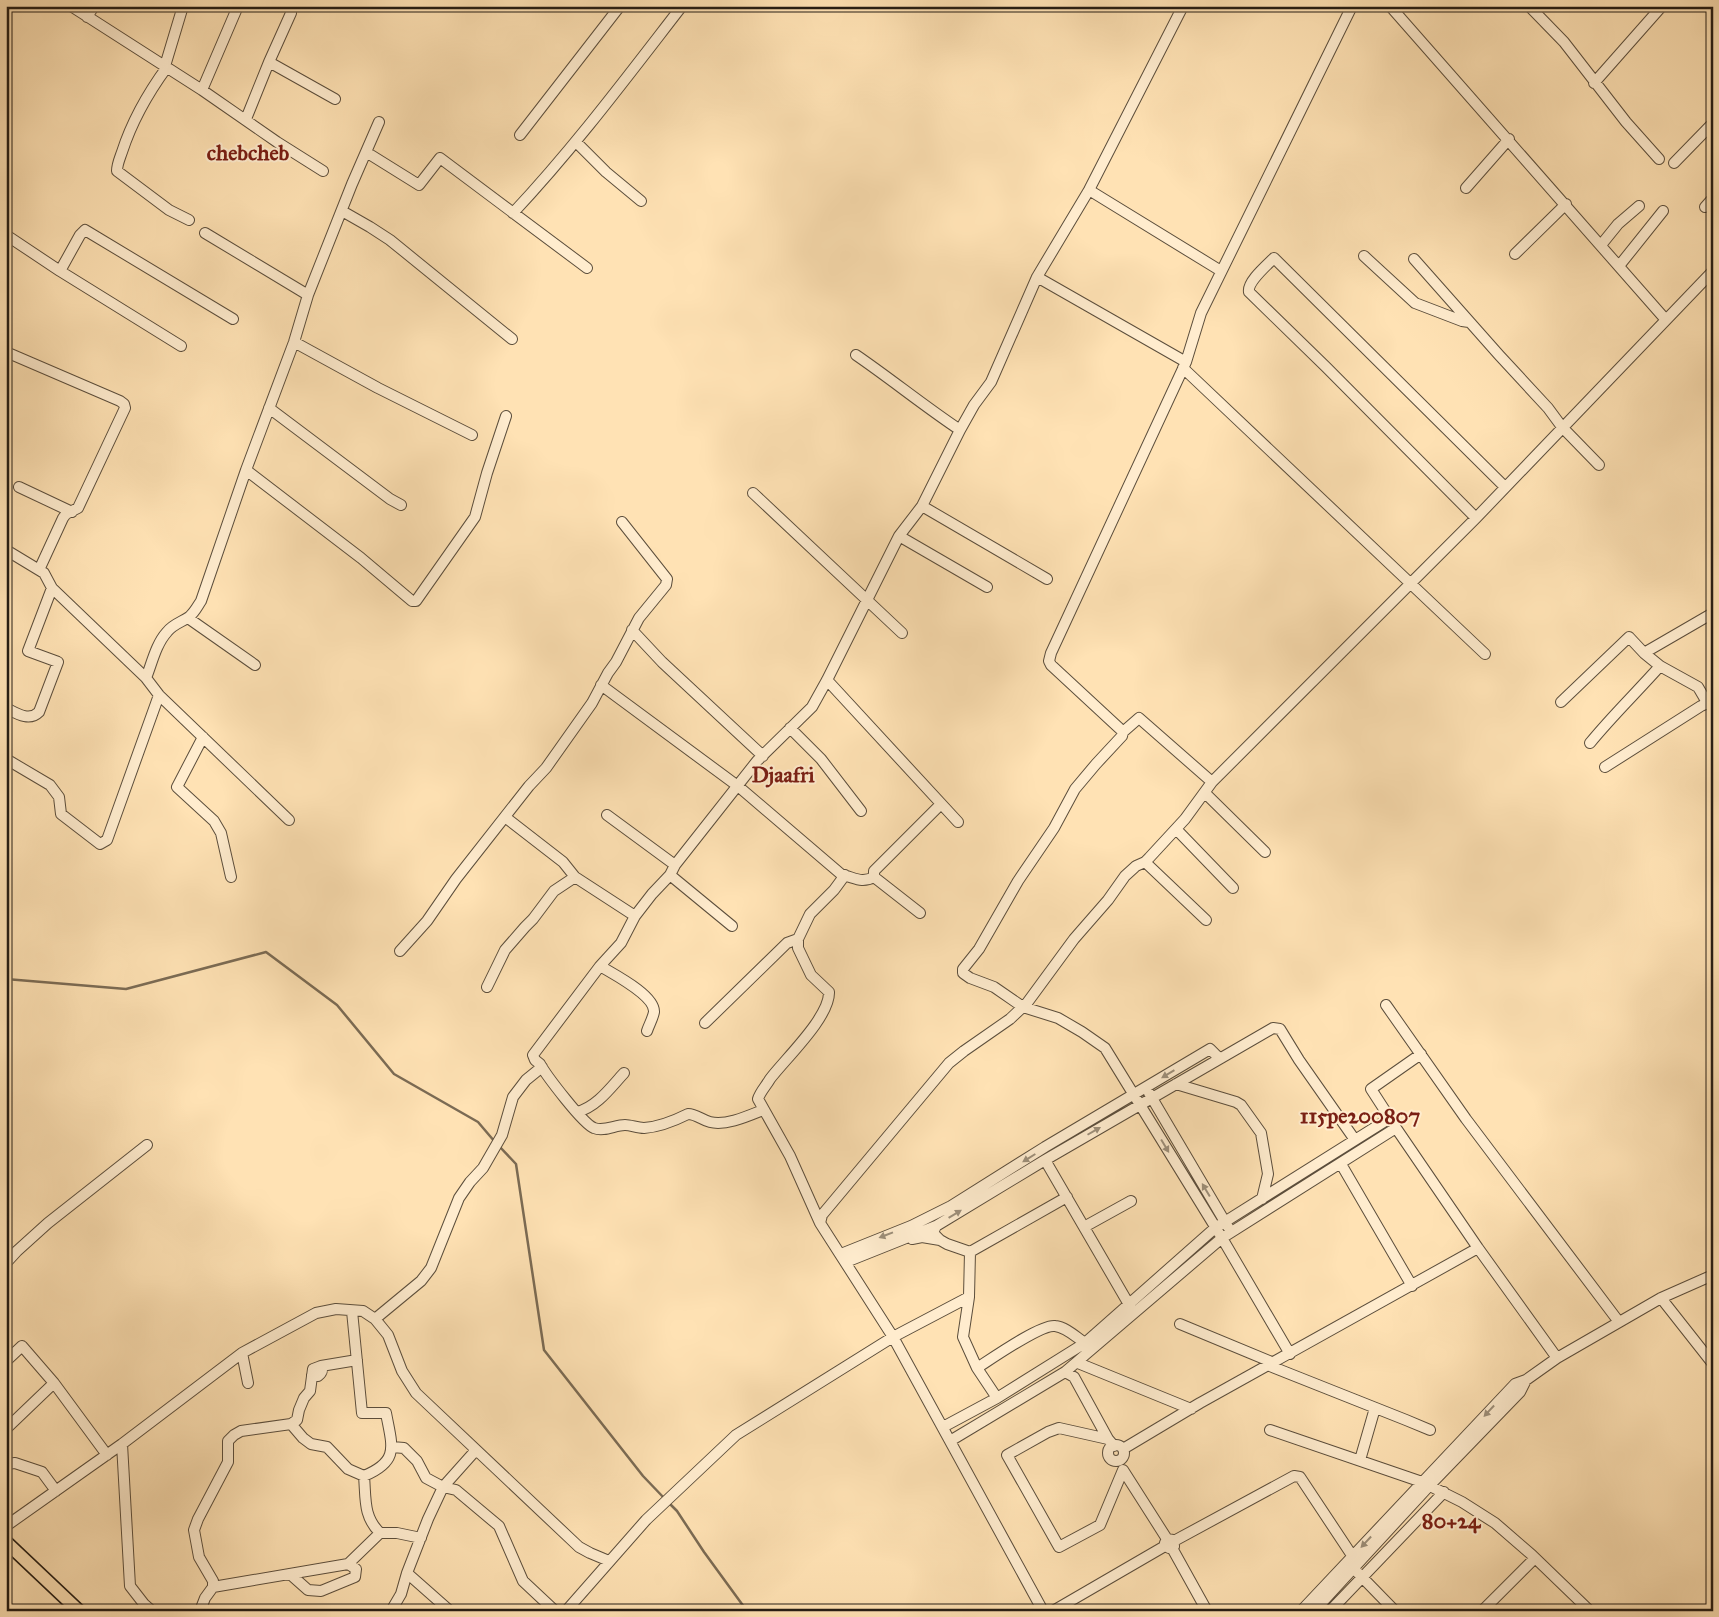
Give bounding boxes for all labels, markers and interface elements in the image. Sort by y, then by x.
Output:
district label: chebcheb [207,139,290,166]
district label: Djaafri [751,761,815,788]
one-way arrow [1162,1070,1175,1079]
district label: 115pe200807 [1300,1102,1420,1129]
one-way arrow [1088,1127,1101,1136]
one-way arrow [1161,1140,1170,1153]
one-way arrow [1022,1153,1035,1162]
one-way arrow [1202,1184,1211,1197]
one-way arrow [948,1210,961,1219]
one-way arrow [878,1231,893,1239]
one-way arrow [1483,1404,1495,1416]
district label: 80+24 [1422,1507,1482,1534]
one-way arrow [1360,1536,1372,1548]

